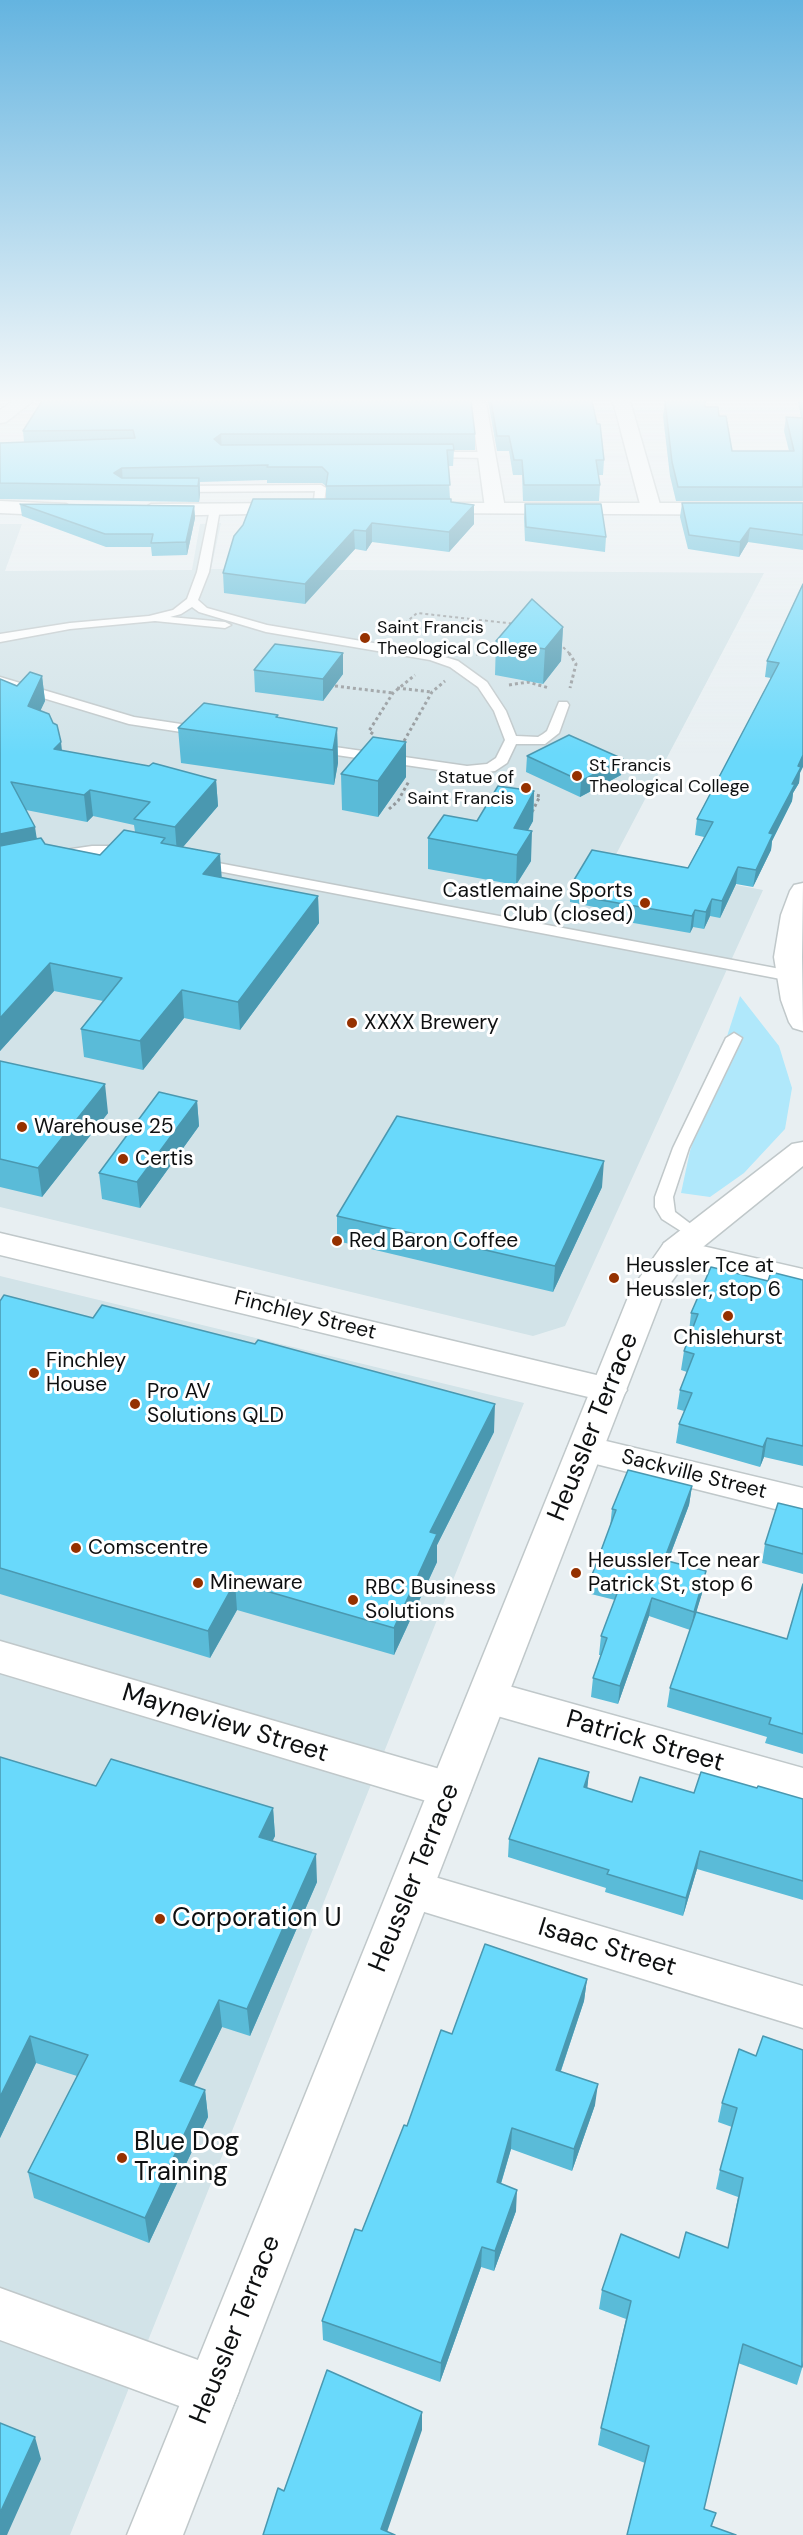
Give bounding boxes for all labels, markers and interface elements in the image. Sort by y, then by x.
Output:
place label: Saint Francis Theological College [377,617,538,660]
marker: Saint Francis Theological College [358,631,372,645]
place label: St Francis Theological College [589,755,750,798]
place label: Statue of Saint Francis [407,767,514,810]
marker: St Francis Theological College [570,769,584,783]
marker: Statue of Saint Francis [519,781,533,795]
place label: Castlemaine Sports Club (closed) [443,878,633,928]
marker: Castlemaine Sports Club (closed) [638,896,652,910]
place label: XXXX Brewery [364,1010,499,1036]
marker: XXXX Brewery [345,1016,359,1030]
place label: Warehouse 25 [34,1114,174,1140]
marker: Warehouse 25 [15,1120,29,1134]
place label: Certis [135,1146,194,1172]
marker: Certis [116,1152,130,1166]
place label: Red Baron Coffee [349,1228,518,1254]
marker: Red Baron Coffee [330,1234,344,1248]
place label: Heussler Tce at Heussler, stop 6 [626,1253,781,1303]
marker: Heussler Tce at Heussler, stop 6 [607,1271,621,1285]
street label: Finchley Street [231,1286,379,1346]
marker: Chislehurst [721,1309,735,1323]
place label: Chislehurst [673,1325,783,1351]
street label: Heussler Terrace [542,1328,646,1526]
place label: Finchley House [46,1348,126,1398]
marker: Finchley House [27,1366,41,1380]
place label: Pro AV Solutions QLD [147,1379,284,1429]
marker: Pro AV Solutions QLD [128,1397,142,1411]
street label: Sackville Street [619,1445,769,1505]
place label: Comscentre [88,1535,208,1561]
marker: Comscentre [69,1541,83,1555]
place label: Heussler Tce near Patrick St, stop 6 [588,1548,760,1598]
marker: Heussler Tce near Patrick St, stop 6 [569,1566,583,1580]
place label: Mineware [210,1570,303,1596]
place label: RBC Business Solutions [365,1575,496,1625]
marker: Mineware [191,1576,205,1590]
marker: RBC Business Solutions [346,1593,360,1607]
street label: Mayneview Street [118,1678,332,1770]
street label: Patrick Street [562,1705,728,1779]
street label: Heussler Terrace [363,1779,467,1977]
place label: Corporation U [172,1903,341,1935]
marker: Corporation U [153,1912,167,1926]
street label: Isaac Street [534,1912,680,1984]
place label: Blue Dog Training [134,2127,239,2188]
marker: Blue Dog Training [115,2151,129,2165]
street label: Heussler Terrace [184,2231,288,2429]

